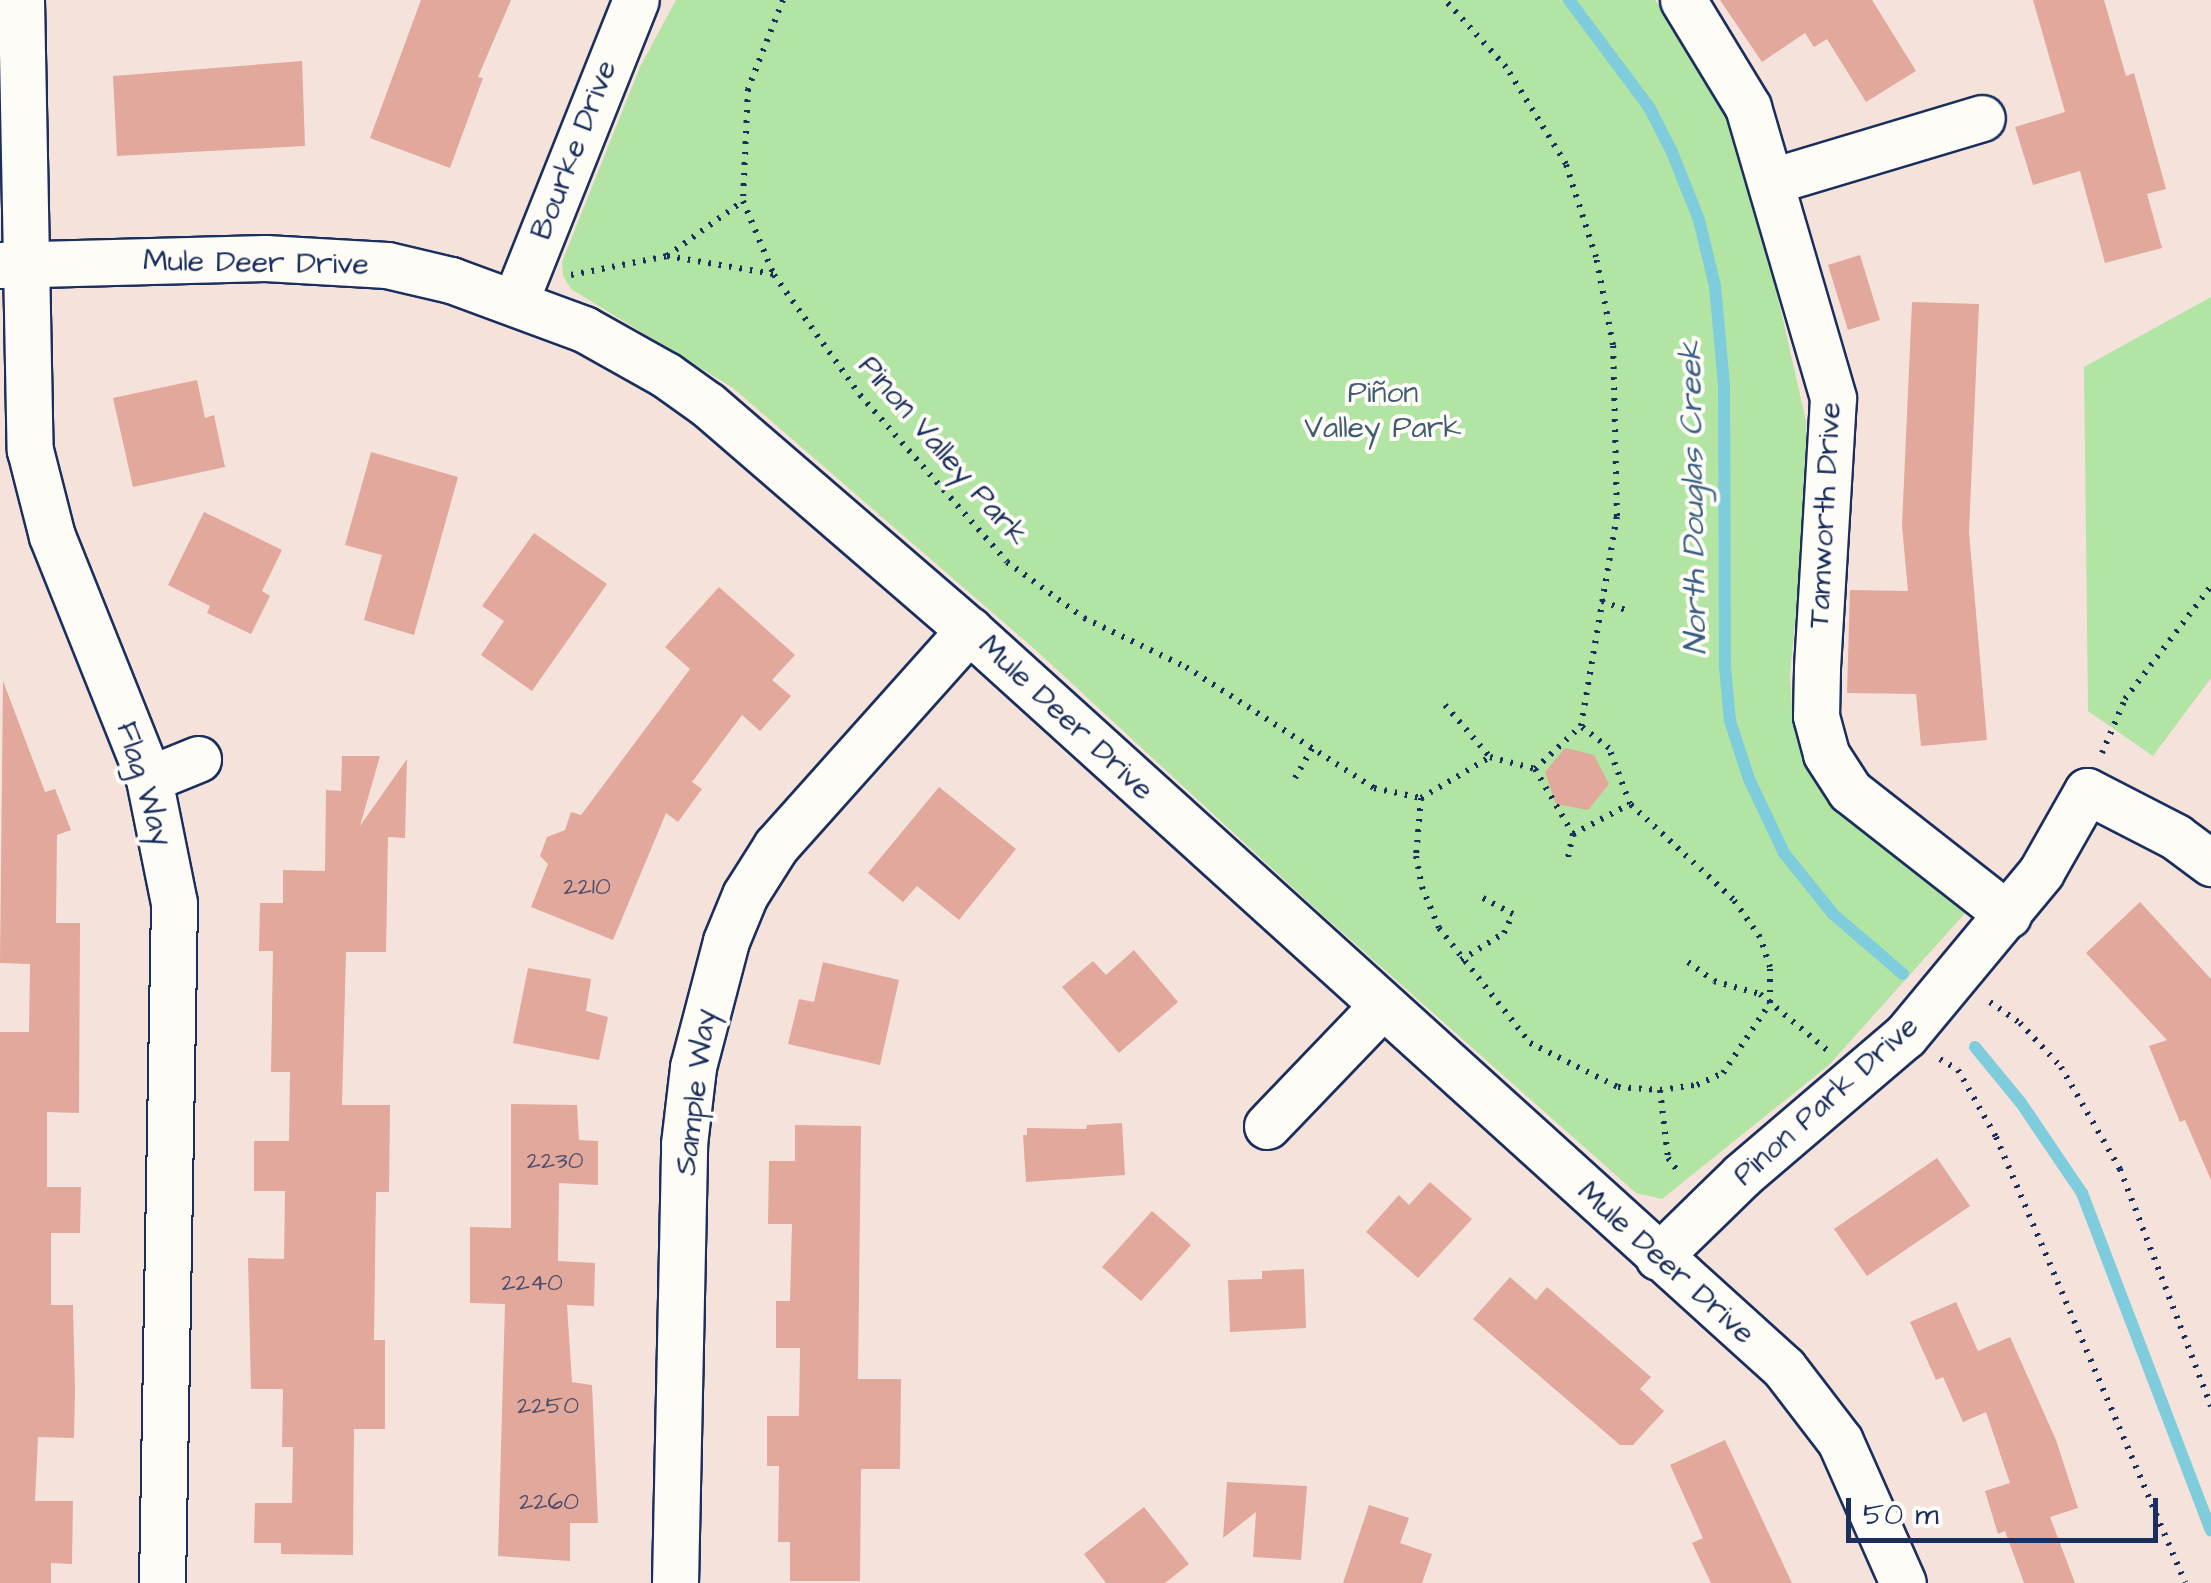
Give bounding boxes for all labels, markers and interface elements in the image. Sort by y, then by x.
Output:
street label: Bourke Drive [523,55,625,245]
street label: Mule Deer Drive [143,243,369,283]
water label: North Douglas Creek [1672,341,1716,655]
street label: Pinon Valley Park [851,349,1035,553]
park label: Piñon Valley Park [1304,375,1462,446]
street label: Tamworth Drive [1801,401,1849,629]
street label: Mule Deer Drive [971,628,1161,808]
street label: Flag Way [108,717,180,851]
house number: 2210 [563,872,611,902]
street label: Sample Way [668,1007,724,1177]
street label: Pinon Park Drive [1726,1009,1926,1193]
house number: 2230 [526,1146,584,1176]
street label: Mule Deer Drive [1570,1174,1762,1352]
house number: 2240 [501,1268,563,1298]
house number: 2250 [517,1391,579,1421]
scale bar [1851,1478,2164,1540]
house number: 2260 [519,1487,579,1517]
text: 50 m [1863,1494,1939,1536]

